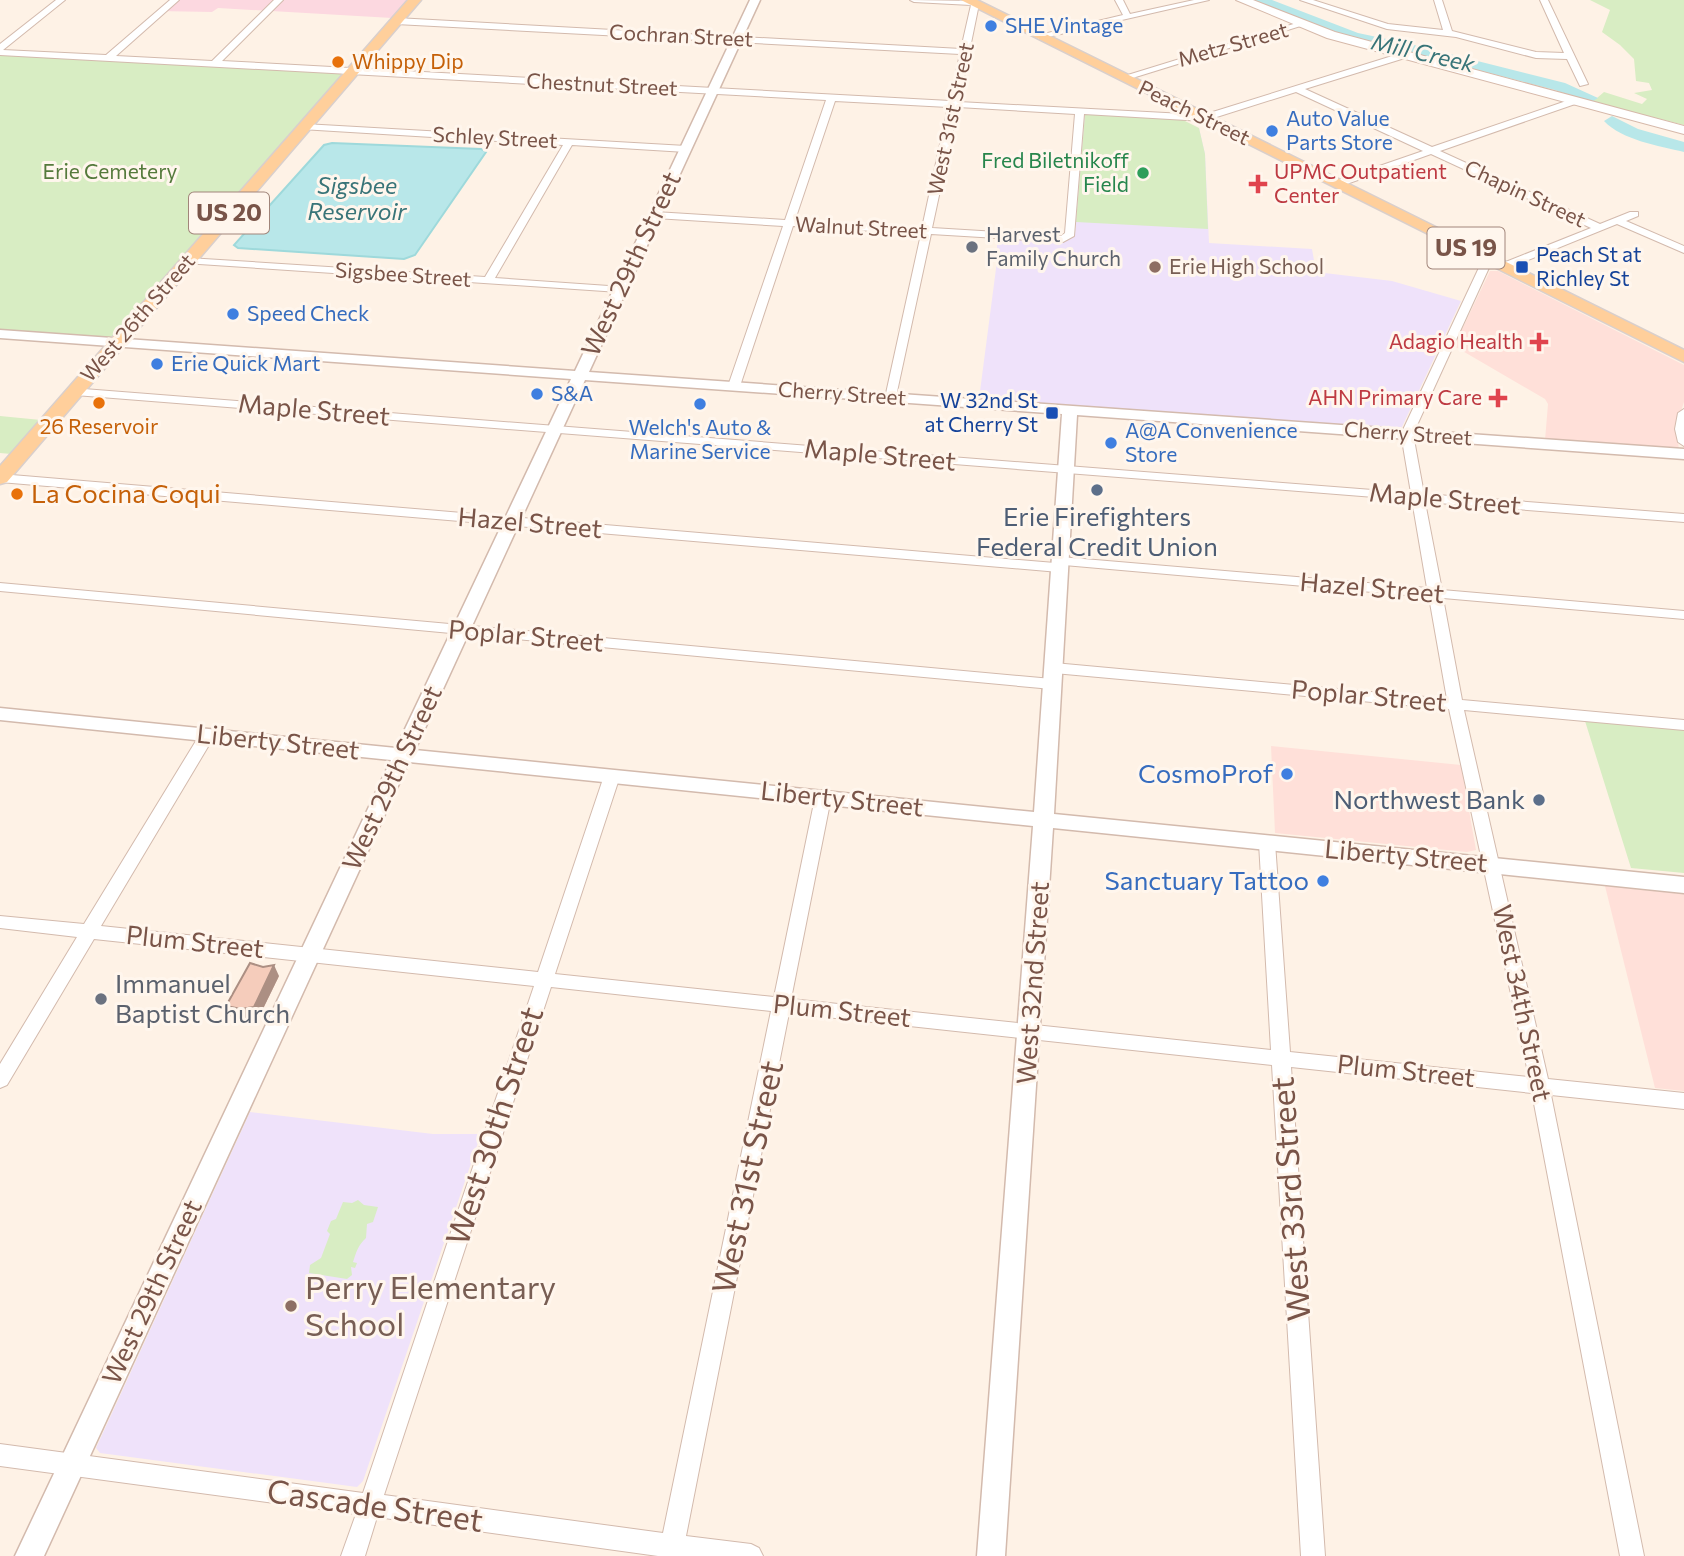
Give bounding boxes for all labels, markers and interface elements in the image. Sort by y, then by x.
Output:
place label: SHE Vintage [1005,12,1123,37]
street label: Metz Street [1175,16,1291,71]
street label: Cochran Street [609,18,754,51]
marker: SHE Vintage [983,18,999,34]
water label: Mill Creek [1369,27,1478,78]
street label: West 31st Street [921,40,978,197]
place label: Whippy Dip [352,48,464,73]
marker: Whippy Dip [330,54,346,70]
street label: Chestnut Street [526,67,678,100]
street label: Peach Street [1135,74,1254,149]
place label: Auto Value Parts Store [1286,105,1393,154]
street label: Schley Street [432,121,558,152]
marker: Auto Value Parts Store [1264,123,1280,139]
place label: Fred Biletnikoff Field [981,147,1130,196]
street label: Chapin Street [1461,154,1590,232]
park label: Erie Cemetery [43,158,178,183]
place label: UPMC Outpatient Center [1274,158,1447,207]
marker: Fred Biletnikoff Field [1135,165,1151,181]
street label: West 29th Street [573,166,686,361]
water label: Sigsbee Reservoir [308,171,407,225]
marker: UPMC Outpatient Center [1248,174,1268,194]
road number: US 20 [189,192,269,233]
street label: Walnut Street [794,211,928,242]
place label: Harvest Family Church [986,221,1121,270]
road number: US 19 [1428,228,1504,268]
marker: Harvest Family Church [964,239,980,255]
place label: Peach St at Richley St [1536,241,1642,290]
street label: West 26th Street [74,248,199,386]
place label: Erie High School [1169,253,1324,278]
street label: Sigsbee Street [334,256,472,291]
marker: Erie High School [1147,259,1163,275]
marker: Peach St at Richley St [1514,259,1530,275]
place label: Speed Check [247,300,369,325]
marker: Speed Check [225,306,241,322]
place label: Adagio Health [1389,328,1523,353]
marker: Adagio Health [1529,332,1549,352]
place label: Erie Quick Mart [171,350,320,375]
marker: Erie Quick Mart [149,356,165,372]
street label: Cherry Street [777,376,907,409]
place label: S&A [551,380,593,405]
place label: AHN Primary Care [1308,384,1482,409]
street label: Maple Street [237,386,391,431]
marker: S&A [529,386,545,402]
place label: W 32nd St at Cherry St [925,387,1038,436]
marker: AHN Primary Care [1488,388,1508,408]
marker: 26 Reservoir [91,395,107,411]
marker: Welch's Auto & Marine Service [692,396,708,412]
marker: W 32nd St at Cherry St [1044,405,1060,421]
place label: 26 Reservoir [40,413,158,438]
place label: Welch's Auto & Marine Service [628,414,772,463]
street label: Cherry Street [1343,416,1473,449]
place label: A@A Convenience Store [1125,417,1298,466]
street label: Maple Street [803,431,957,476]
marker: A@A Convenience Store [1103,435,1119,451]
street label: Maple Street [1368,475,1522,520]
place label: La Cocina Coqui [31,477,221,508]
marker: Erie Firefighters Federal Credit Union [1089,482,1105,498]
marker: La Cocina Coqui [9,486,25,502]
street label: Hazel Street [457,500,604,543]
place label: Erie Firefighters Federal Credit Union [976,500,1218,561]
street label: Hazel Street [1299,565,1446,608]
street label: Poplar Street [447,612,605,657]
street label: Poplar Street [1290,672,1448,717]
street label: West 29th Street [334,680,447,875]
street label: Liberty Street [195,717,361,764]
place label: CosmoProf [1138,757,1274,788]
marker: CosmoProf [1279,766,1295,782]
street label: Liberty Street [759,774,925,821]
place label: Northwest Bank [1333,783,1525,814]
marker: Northwest Bank [1531,792,1547,808]
street label: Liberty Street [1323,832,1489,877]
place label: Sanctuary Tattoo [1105,864,1309,895]
marker: Sanctuary Tattoo [1315,873,1331,889]
street label: West 32nd Street [1009,880,1054,1085]
street label: West 34th Street [1487,902,1559,1104]
street label: Plum Street [125,918,266,963]
place label: Immanuel Baptist Church [115,967,290,1028]
street label: Plum Street [772,987,913,1032]
marker: Immanuel Baptist Church [93,991,109,1007]
street label: West 30th Street [436,1001,550,1250]
street label: Plum Street [1336,1047,1477,1092]
street label: West 31st Street [702,1056,790,1297]
street label: West 33rd Street [1261,1076,1317,1323]
street label: West 29th Street [94,1194,207,1389]
place label: Perry Elementary School [305,1266,556,1343]
marker: Perry Elementary School [283,1298,299,1314]
street label: Cascade Street [265,1469,486,1539]

